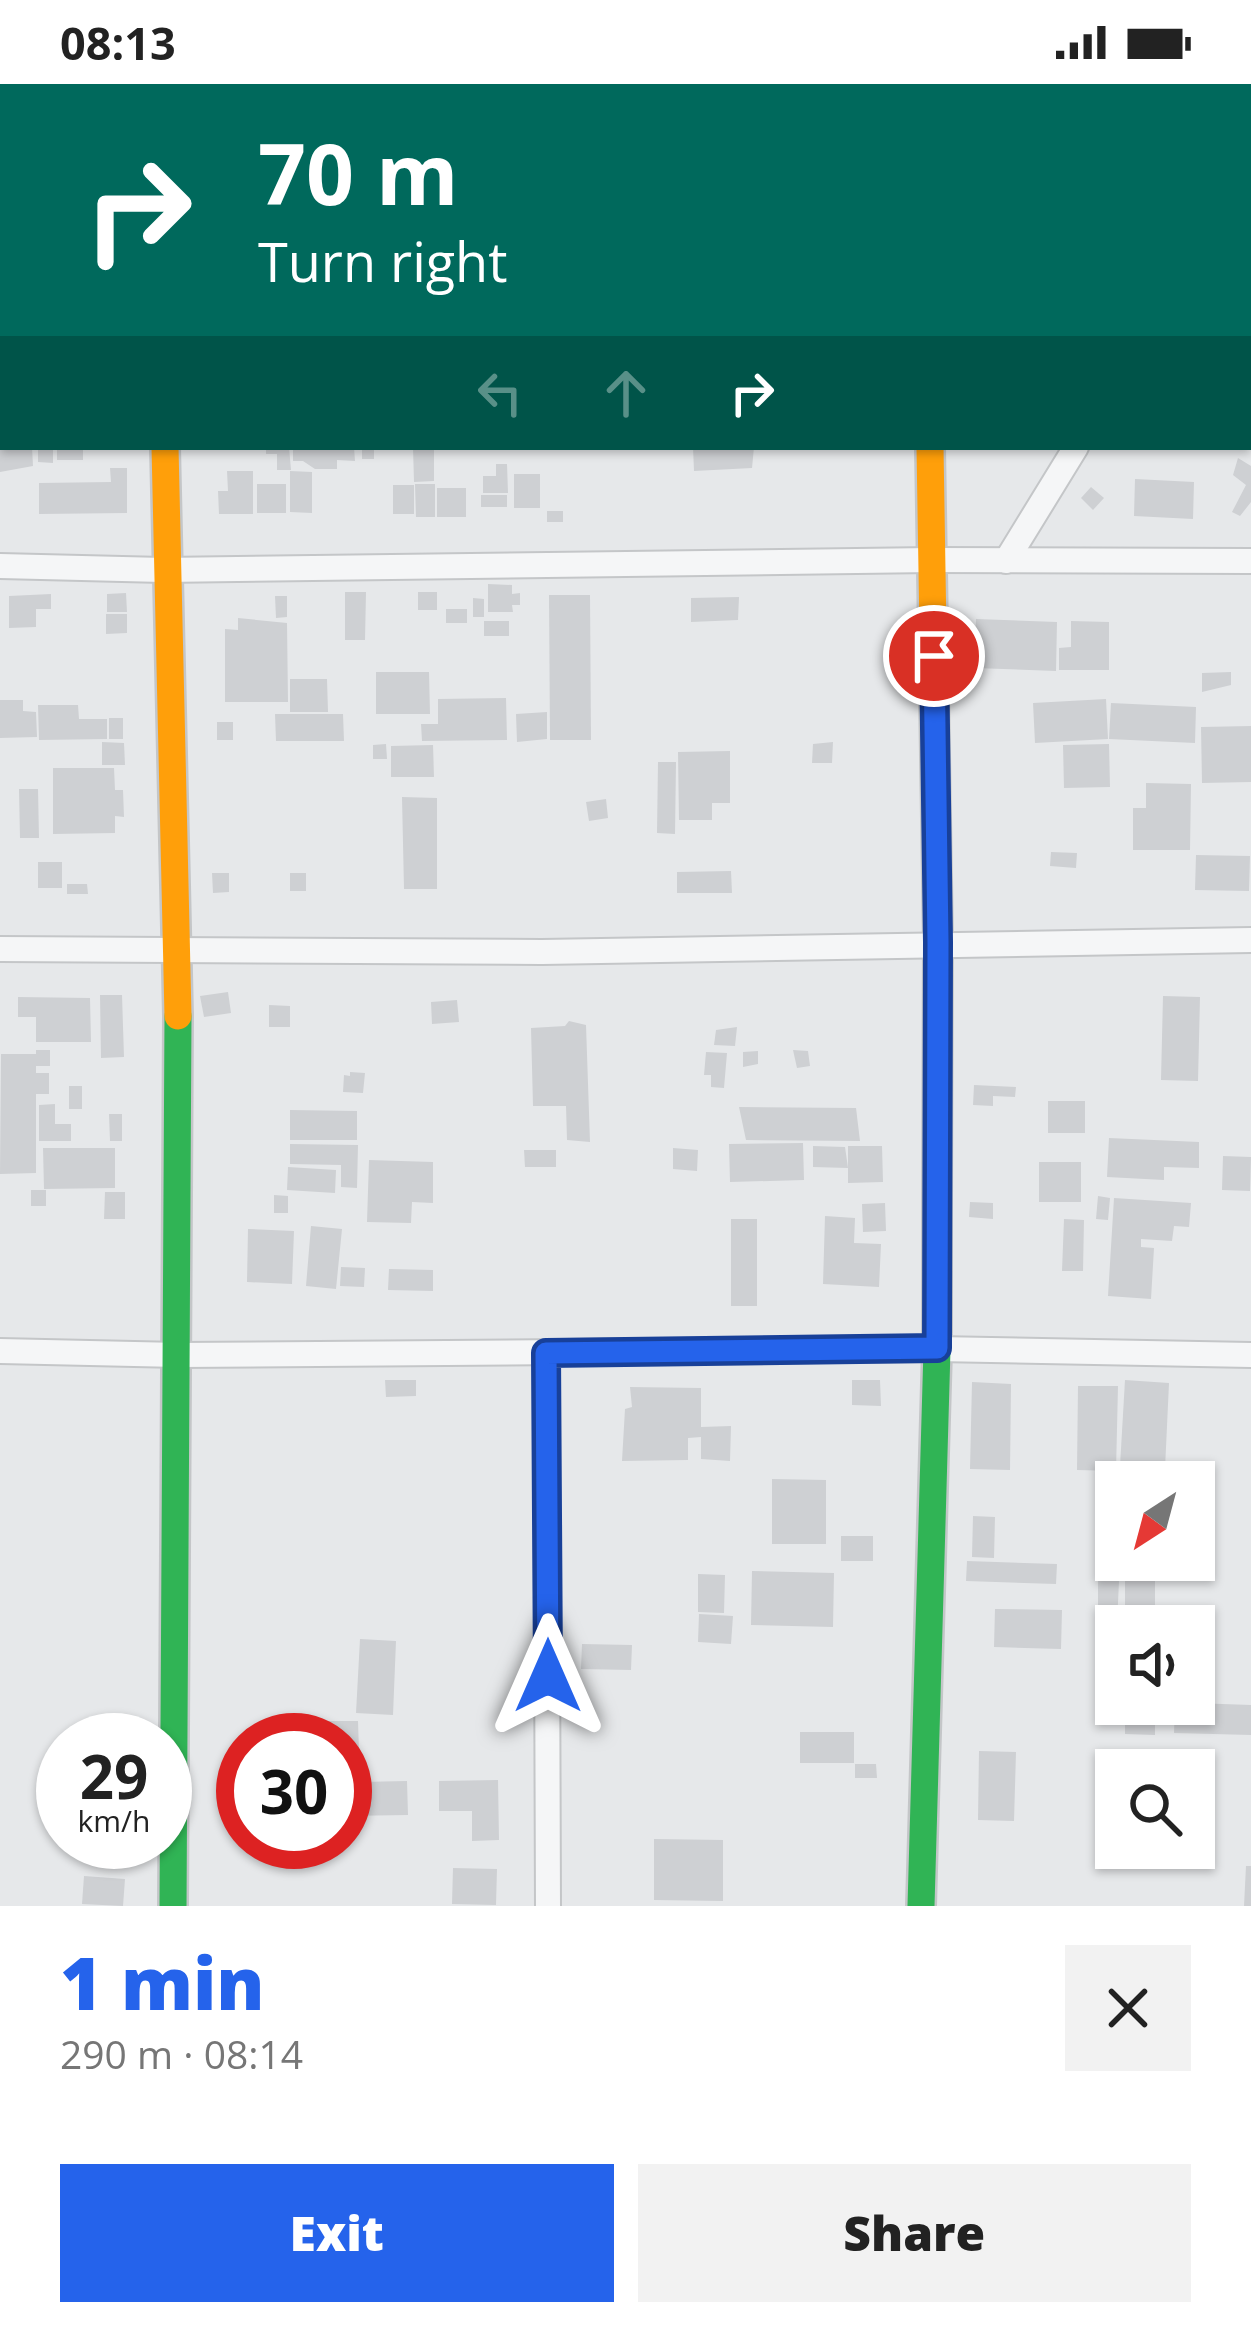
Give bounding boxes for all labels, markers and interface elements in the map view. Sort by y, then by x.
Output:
text: 08:13 [60,12,176,73]
text: 70 m [258,115,458,230]
icon: right [60,132,216,288]
text: Turn right [258,224,507,298]
icon: left [467,360,533,426]
icon: ahead [593,360,659,426]
icon: right [719,360,785,426]
pin [883,605,985,707]
icon: arrive [901,623,967,689]
north arrow [1095,1461,1215,1581]
map controls [1095,1461,1215,1869]
button: sound [1095,1605,1215,1725]
position arrow [485,1613,611,1739]
speed limit sign: 30 [216,1713,372,1869]
text: 29 [80,1735,148,1817]
button: search [1095,1749,1215,1869]
text: km/h [78,1800,150,1841]
text: 1 min [60,1933,265,2031]
button: close [1065,1945,1191,2071]
text: 290 m · 08:14 [60,2027,303,2080]
button: Exit [60,2164,614,2302]
button: Share [638,2164,1191,2302]

